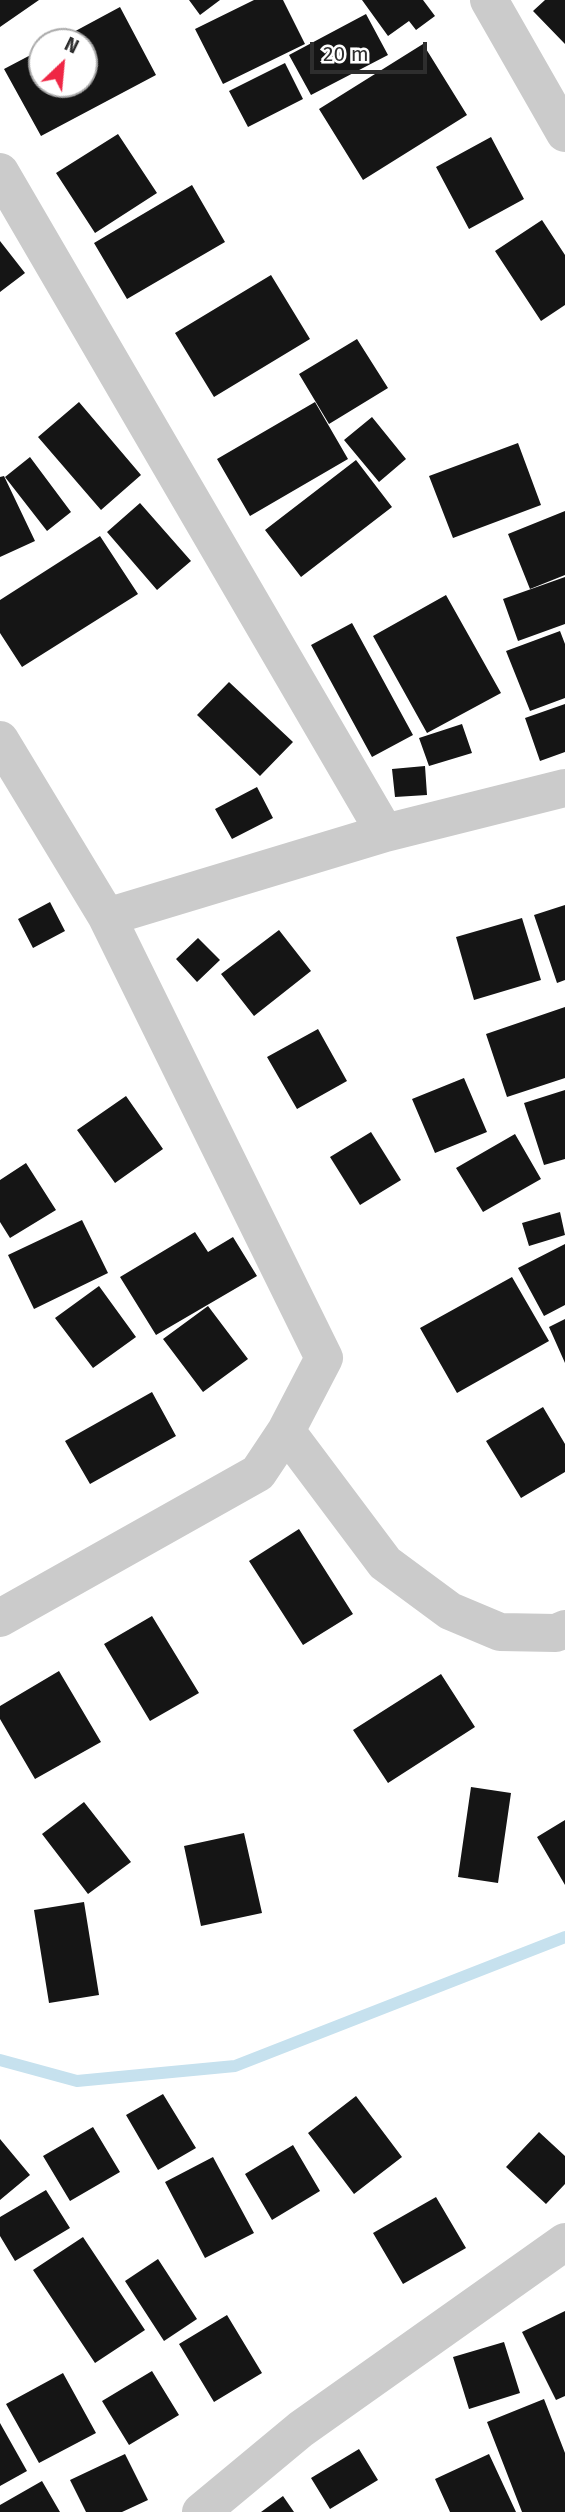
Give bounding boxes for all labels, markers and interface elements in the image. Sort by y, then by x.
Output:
north arrow [28,28,98,98]
scale bar [313,28,430,72]
text: N [61,32,82,59]
text: 20 m [323,41,369,67]

